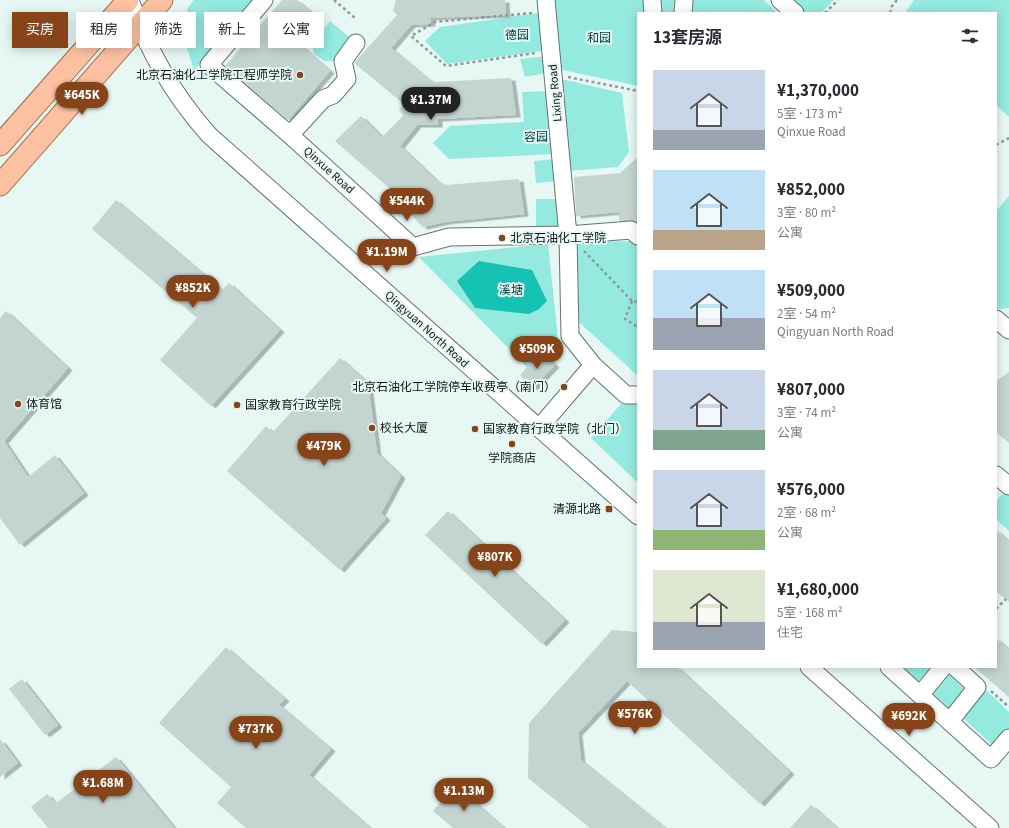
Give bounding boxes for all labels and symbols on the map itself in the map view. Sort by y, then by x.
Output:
park label: 德园 [505,27,529,44]
park label: 和园 [587,30,611,47]
street label: Lixing Road [545,63,566,123]
place label: 北京石油化工学院工程师学院 [136,67,292,84]
marker: 北京石油化工学院工程师学院 [295,70,305,80]
pin: ¥645K [54,82,110,116]
pin: ¥1.37M [398,87,464,121]
park label: 容园 [524,129,548,146]
street label: Qinxue Road [299,143,358,198]
pin: ¥544K [379,188,435,222]
place label: 北京石油化工学院 [510,230,606,247]
marker: 北京石油化工学院 [497,233,507,243]
pin: ¥1.19M [354,239,420,273]
pin: ¥852K [165,275,221,309]
park label: 溪塘 [499,282,523,299]
street label: Qingyuan North Road [381,287,472,372]
pin: ¥509K [509,336,565,370]
place label: 北京石油化工学院停车收费亭（南门） [352,379,556,396]
marker: 北京石油化工学院停车收费亭（南门） [559,382,569,392]
place label: 体育馆 [26,396,62,413]
place label: 国家教育行政学院 [245,397,341,414]
marker: 体育馆 [13,399,23,409]
marker: 国家教育行政学院 [232,400,242,410]
place label: 校长大厦 [380,420,428,437]
place label: 国家教育行政学院（北门） [483,421,627,438]
marker: 校长大厦 [367,423,377,433]
marker: 国家教育行政学院（北门） [470,424,480,434]
pin: ¥479K [296,433,352,467]
marker: 学院商店 [507,439,517,449]
place label: 学院商店 [488,450,536,467]
place label: 清源北路 [553,501,601,518]
marker: 清源北路 [604,504,614,514]
pin: ¥807K [467,544,523,578]
pin: ¥576K [607,701,663,735]
pin: ¥692K [881,703,937,737]
pin: ¥737K [228,716,284,750]
pin: ¥1.68M [70,770,136,804]
pin: ¥1.13M [431,778,497,812]

